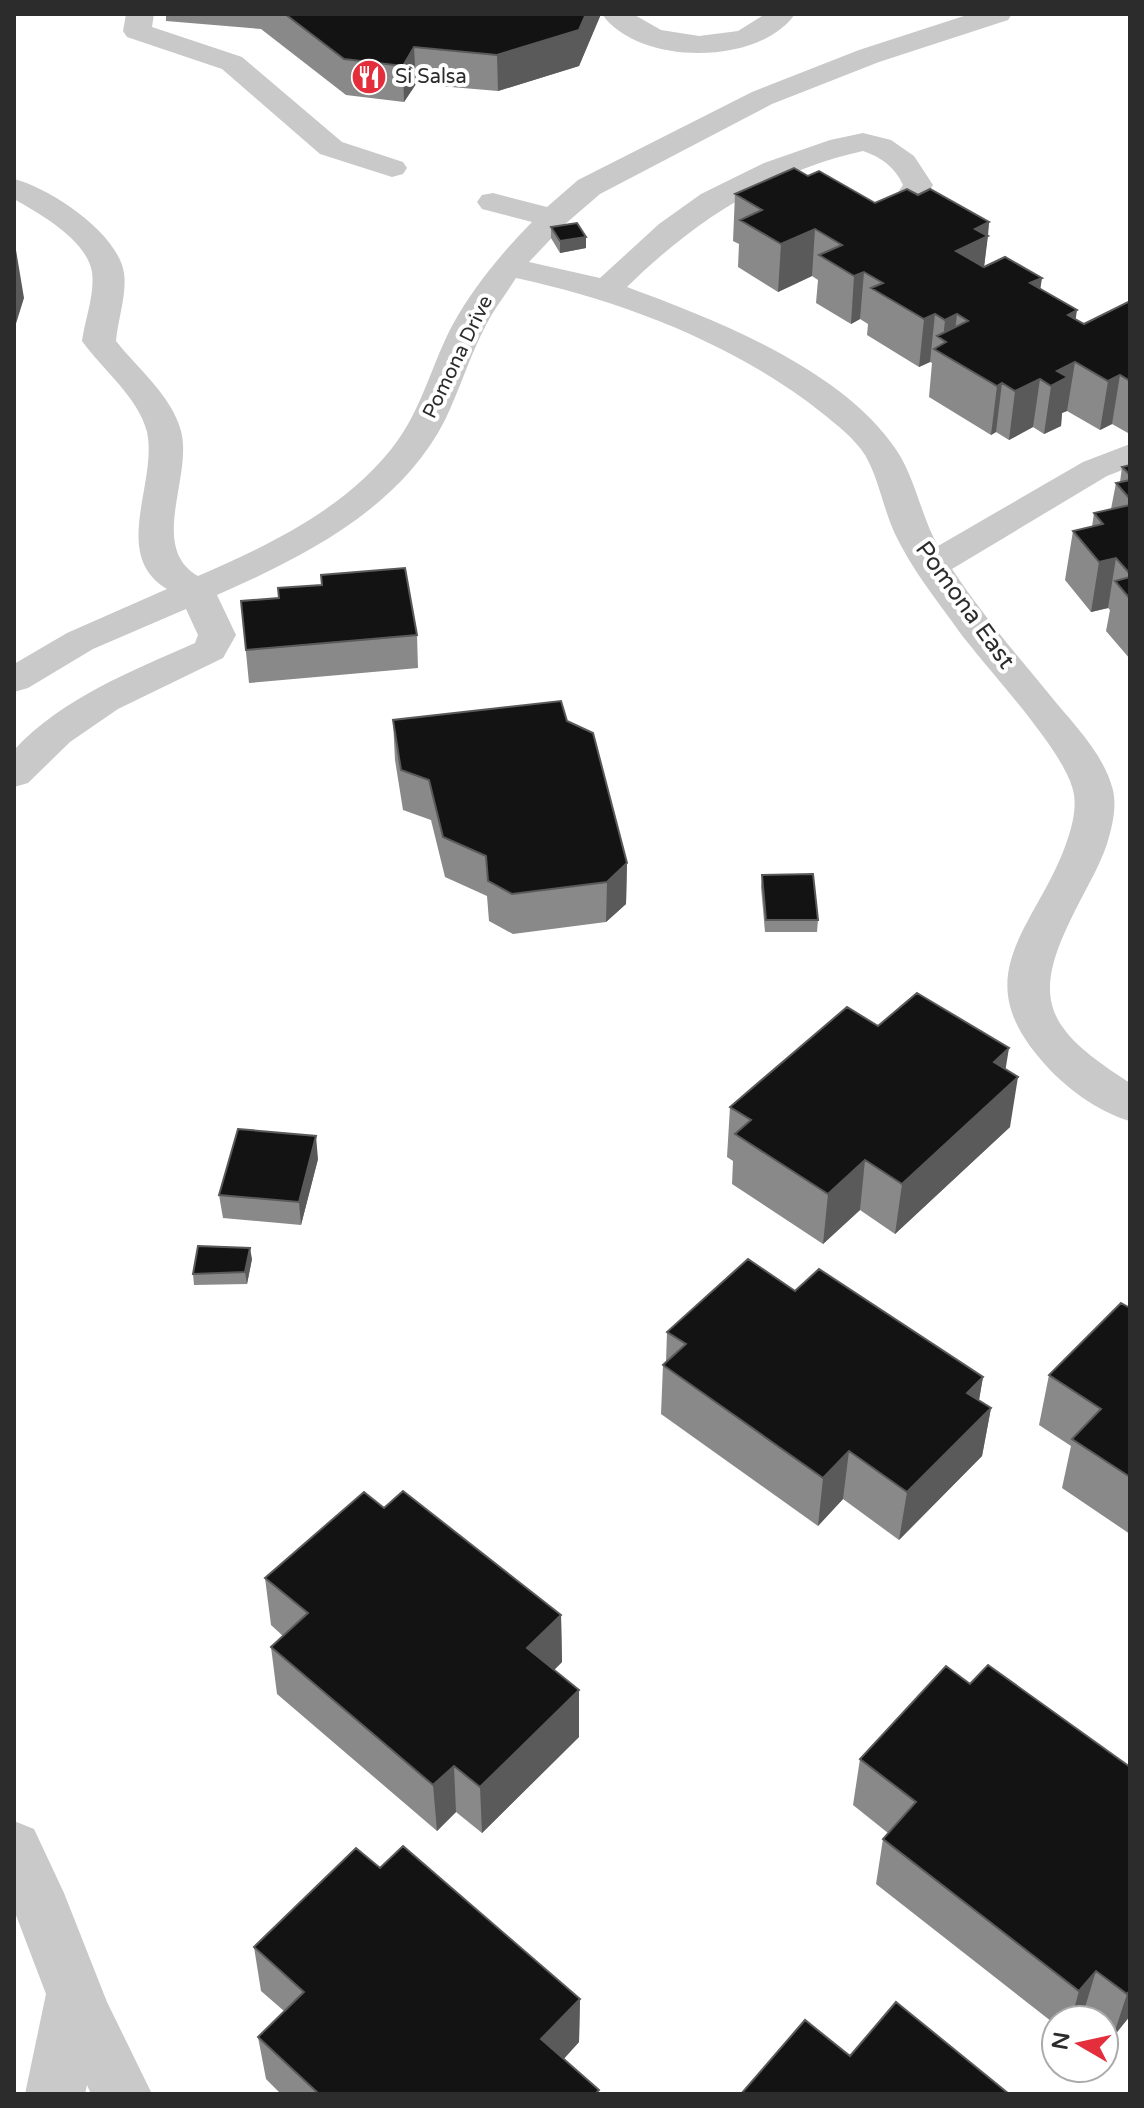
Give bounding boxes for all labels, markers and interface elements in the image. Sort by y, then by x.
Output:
restaurant icon: Si Salsa [350,58,388,96]
place label: Si Salsa [395,65,467,89]
street label: Pomona Drive [418,292,498,422]
street label: Pomona East [909,536,1021,674]
north arrow [1040,2004,1120,2084]
text: N [1047,2030,1075,2052]

